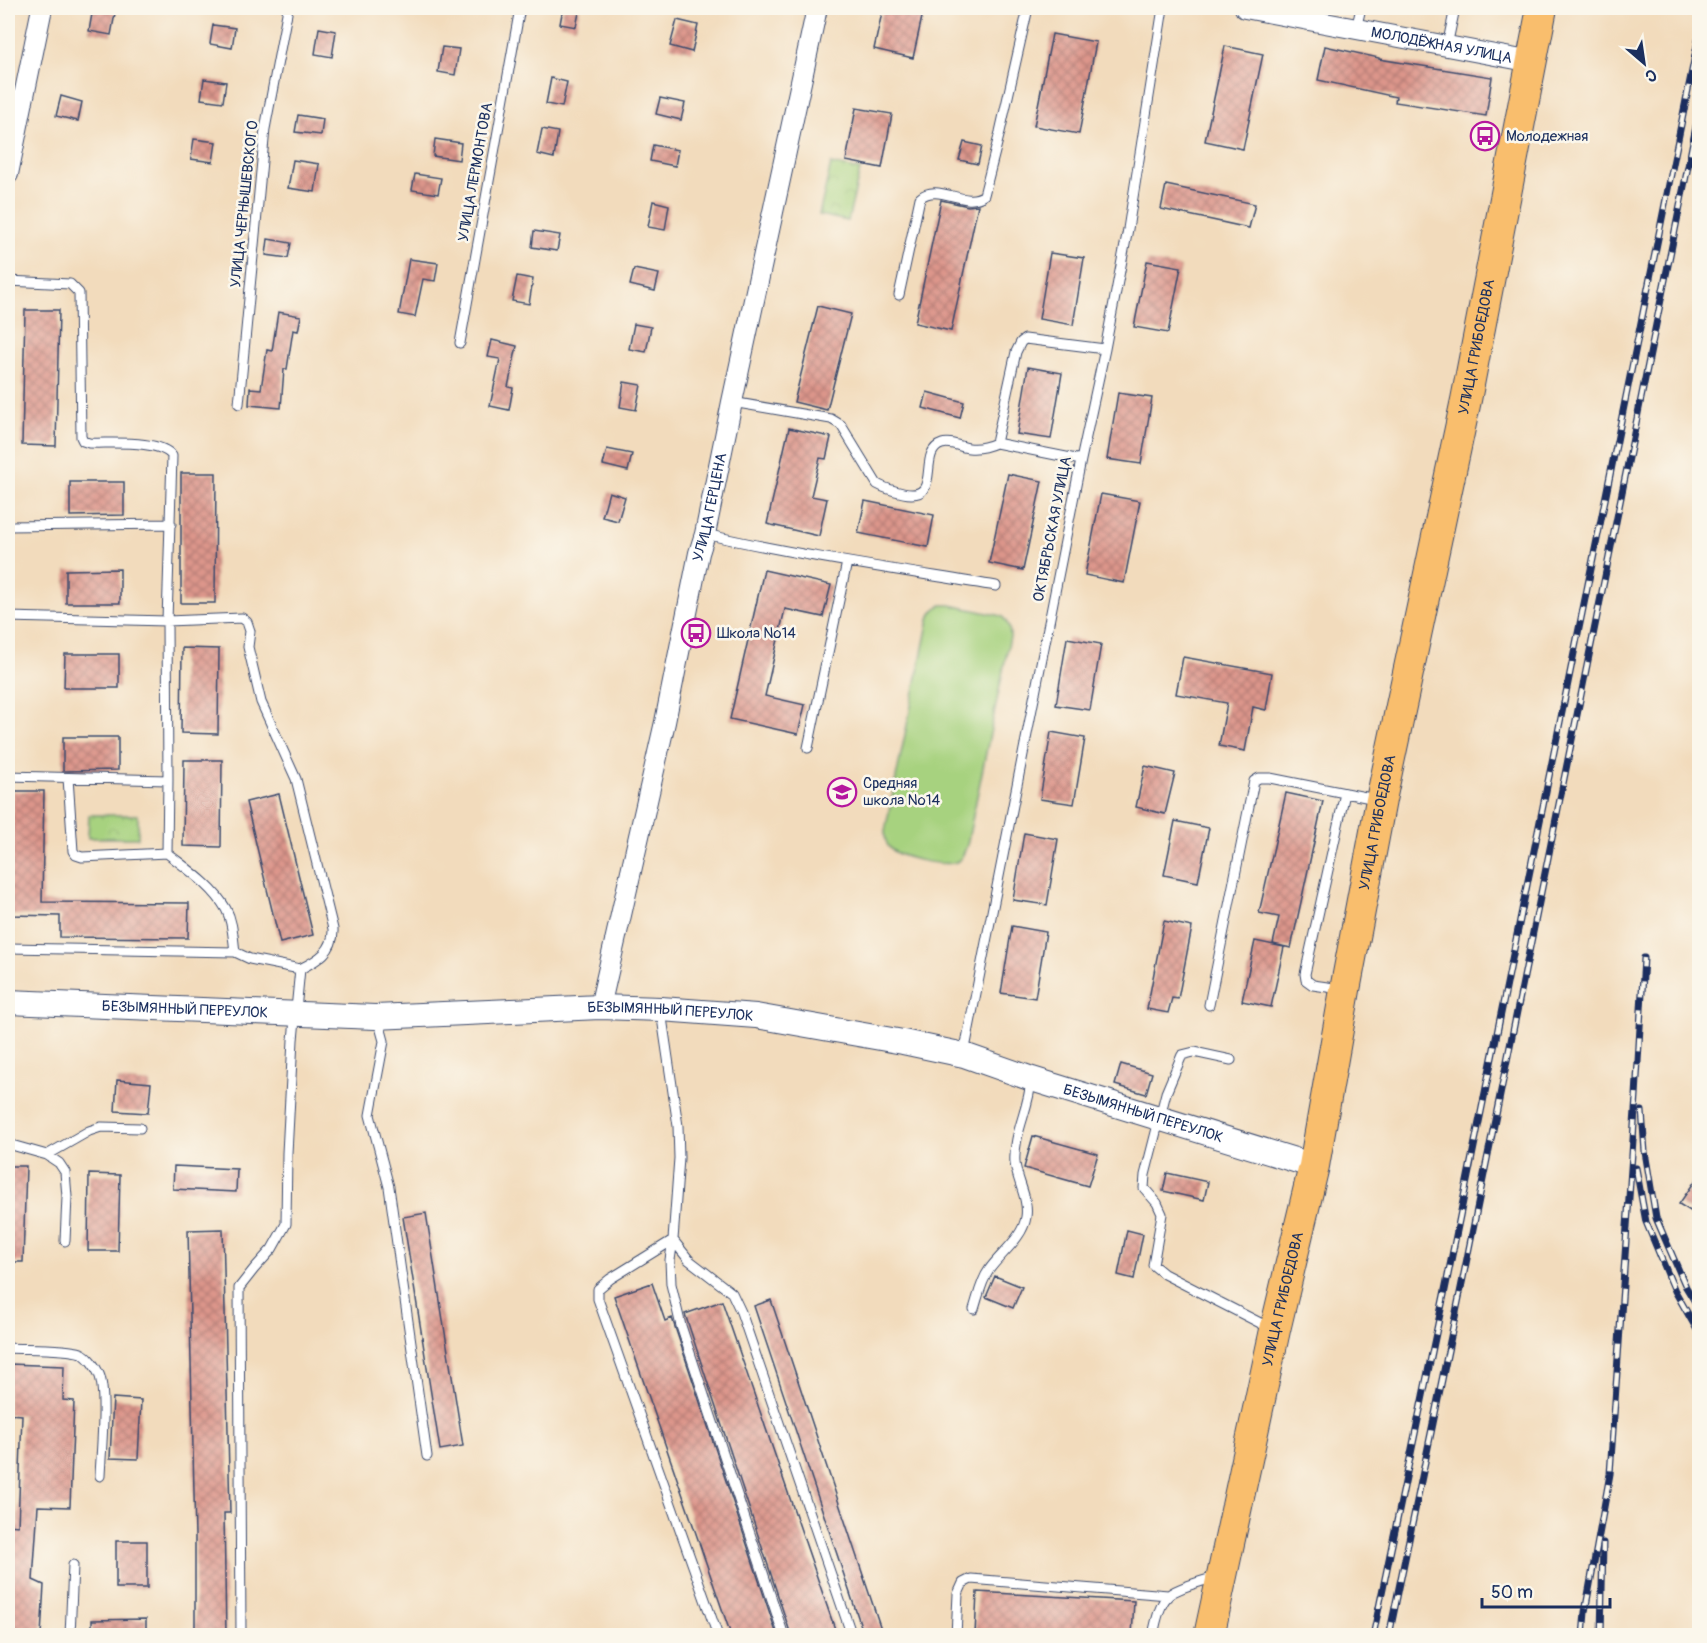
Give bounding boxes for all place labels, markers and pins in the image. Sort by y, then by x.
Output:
bus stop icon: Молодежная [1469,120,1501,152]
place label: Молодежная [1506,127,1588,146]
bus stop icon: Школа №14 [680,617,712,649]
place label: Школа №14 [717,624,796,643]
place label: Средняя школа №14 [863,774,941,810]
school or university icon: Средняя школа №14 [826,776,858,808]

